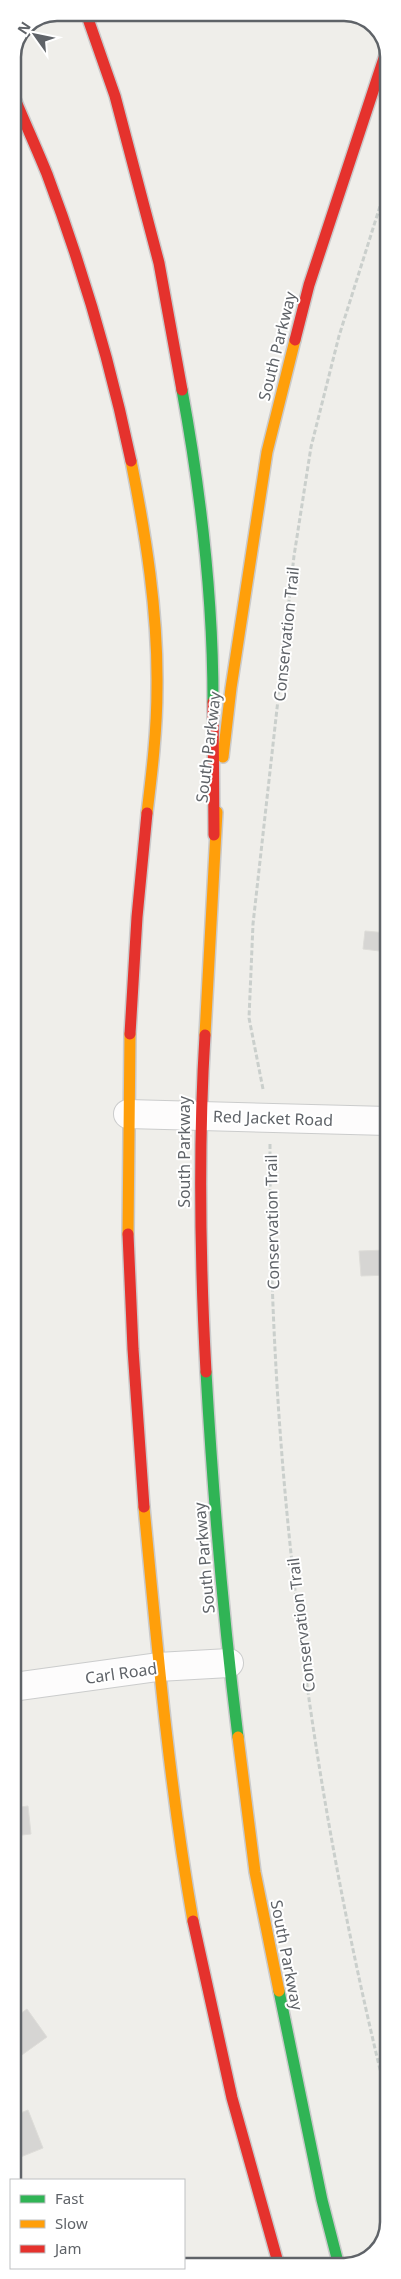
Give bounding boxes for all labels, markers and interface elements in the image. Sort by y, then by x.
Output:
north arrow [10,10,60,60]
text: N [13,18,35,38]
street label: South Parkway [253,288,301,403]
street label: Conservation Trail [268,566,304,702]
street label: South Parkway [190,689,226,804]
street label: South Parkway [173,1095,195,1208]
street label: Red Jacket Road [213,1105,333,1131]
street label: Conservation Trail [260,1154,284,1290]
street label: South Parkway [188,1501,220,1615]
street label: Conservation Trail [282,1556,320,1694]
street label: Carl Road [84,1657,158,1689]
street label: South Parkway [266,1898,309,2013]
legend [10,2179,185,2269]
text: Fast [55,2188,84,2208]
text: Slow [55,2213,88,2233]
text: Jam [53,2238,82,2258]

